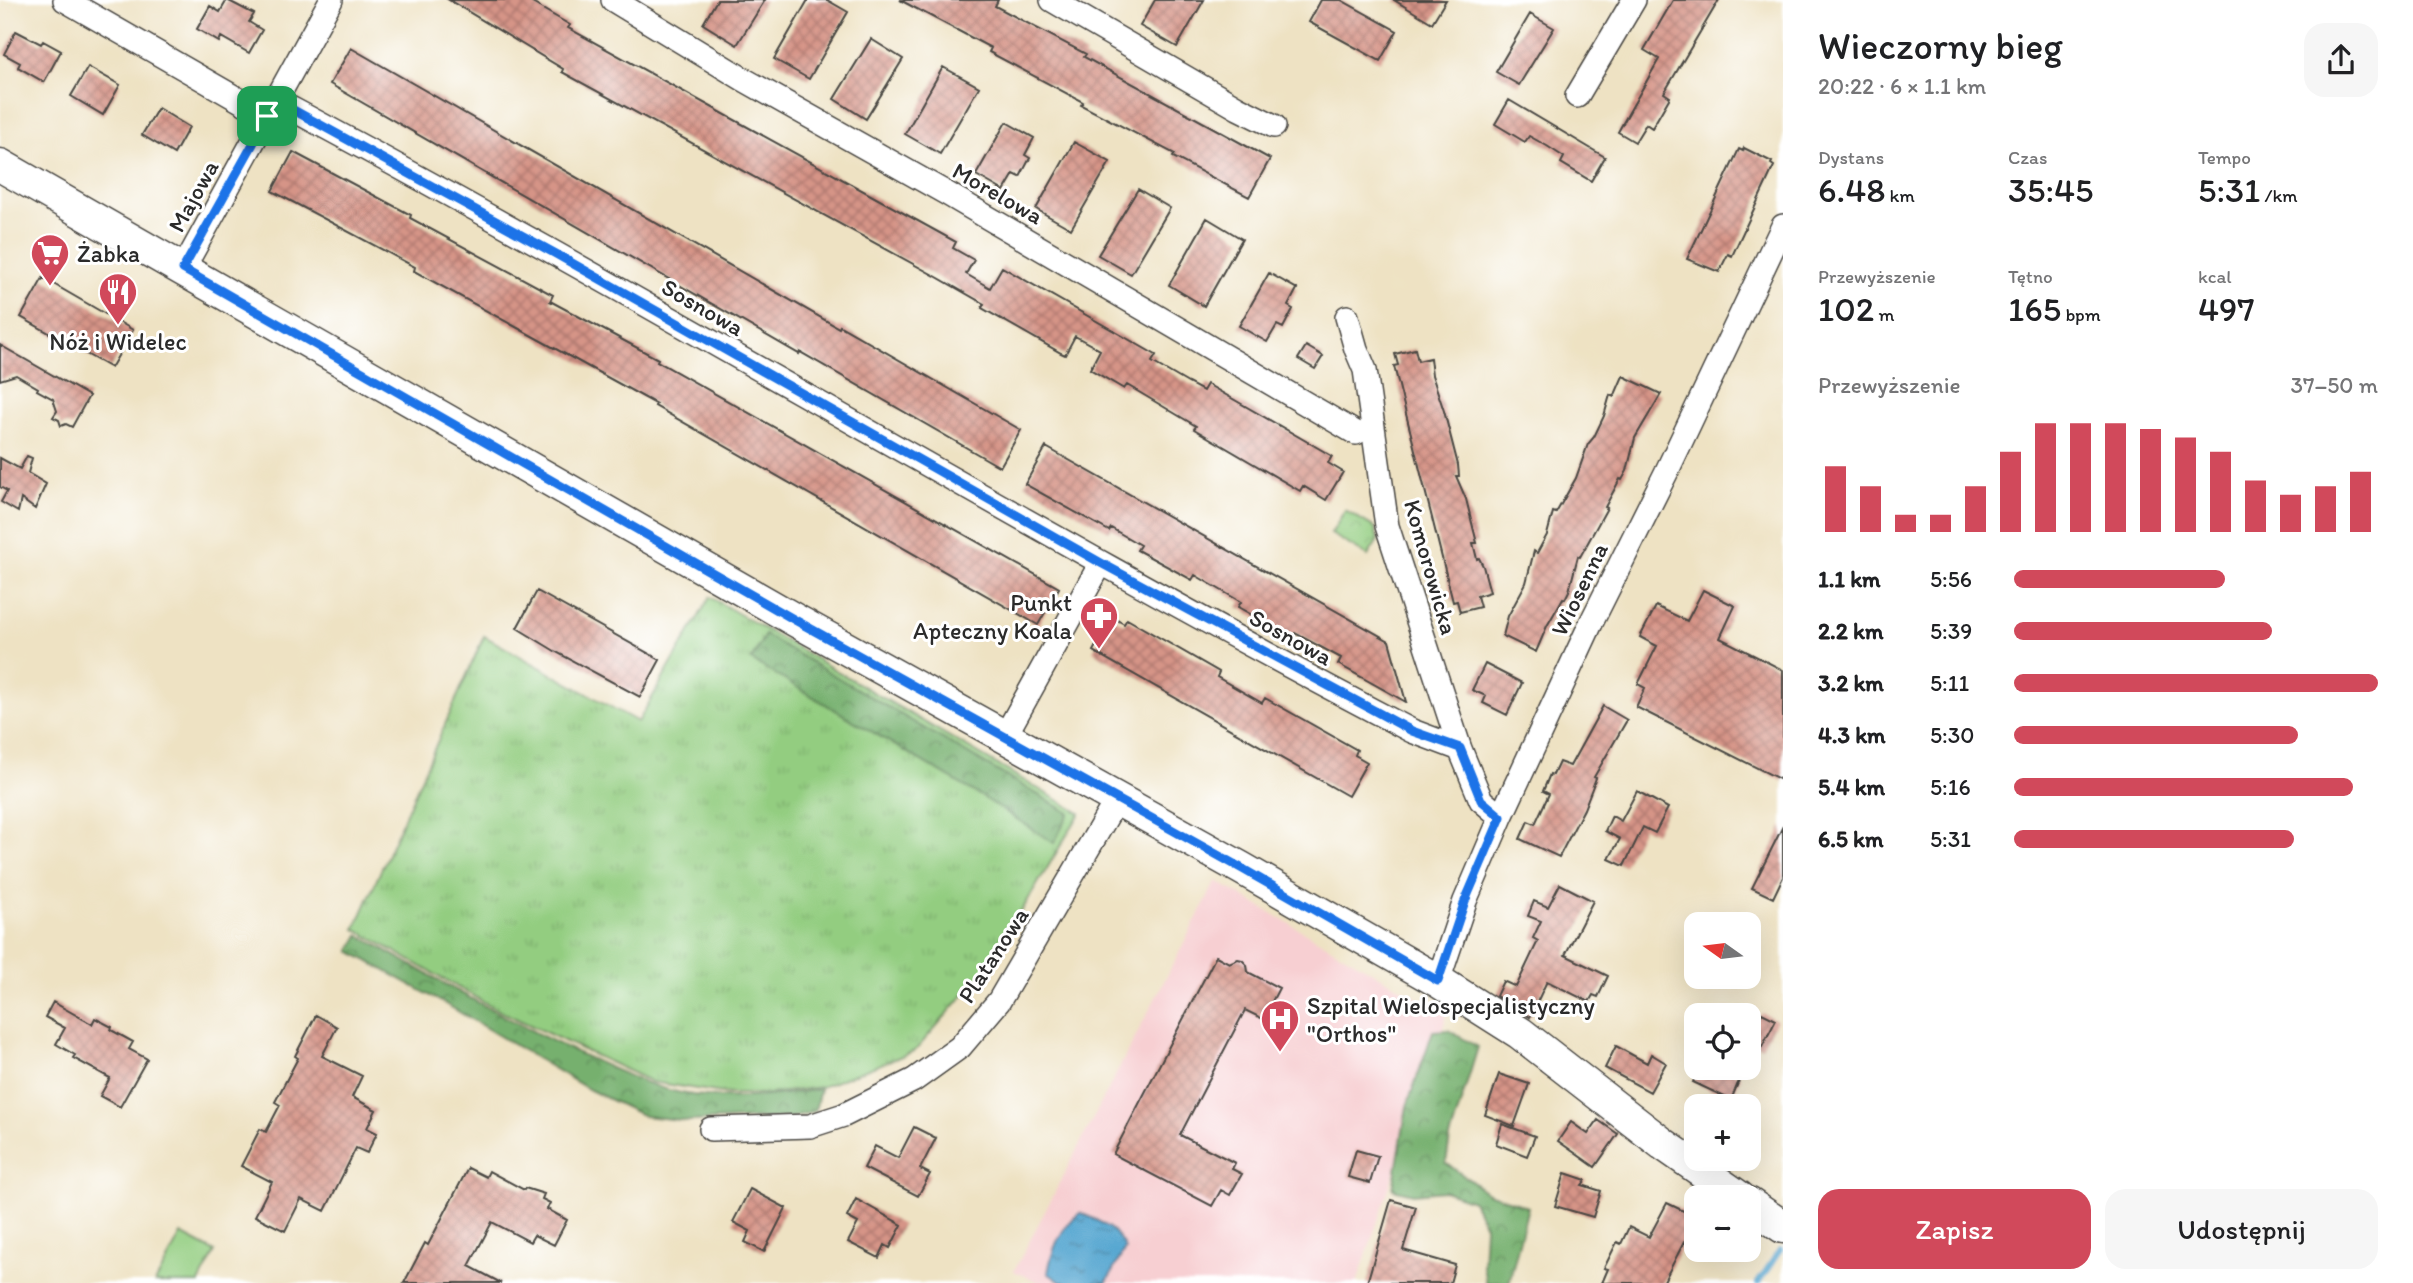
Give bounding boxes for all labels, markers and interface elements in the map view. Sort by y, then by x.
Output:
text: Wieczorny bieg [1818,23,2063,69]
button: share [2304,23,2378,97]
text: 20:22 · 6 × 1.1 km [1818,72,1986,100]
pin [237,86,297,146]
icon: arrive [248,97,286,135]
text: Dystans [1818,146,1884,169]
text: Czas [2008,146,2047,169]
text: Tempo [2198,146,2251,169]
street label: Majowa [161,154,225,237]
street label: Morelowa [947,155,1049,231]
text: 6.48 [1818,169,1885,211]
text: 35:45 [2008,169,2093,211]
text: 5:31 [2198,169,2260,211]
text: km [1885,184,1915,207]
text: /km [2260,184,2298,207]
supermarket icon: Żabka [29,232,71,287]
place label: Żabka [77,239,140,268]
text: Przewyższenie [1818,265,1936,288]
text: Tętno [2008,265,2053,288]
text: kcal [2198,265,2232,288]
restaurant icon: Nóż i Widelec [97,271,139,326]
street label: Sosnowa [657,272,750,342]
text: 102 [1818,288,1874,330]
text: 165 [2008,288,2061,330]
text: 497 [2198,288,2255,330]
text: m [1874,303,1894,326]
text: bpm [2061,303,2101,326]
place label: Nóż i Widelec [49,327,187,356]
text: Przewyższenie [1818,371,1960,399]
text: 37–50 m [2290,371,2378,399]
street label: Komorowicka [1398,496,1464,638]
street label: Wiosenna [1544,537,1614,640]
text: 1.1 km [1818,565,1881,593]
text: 5:56 [1930,565,1972,593]
place label: Punkt Apteczny Koala [913,588,1073,645]
pharmacy icon: Punkt Apteczny Koala [1078,595,1120,650]
street label: Sosnowa [1245,602,1338,672]
text: 2.2 km [1818,617,1883,645]
text: 5:39 [1930,617,1972,645]
text: 3.2 km [1818,669,1884,697]
text: 5:11 [1930,669,1969,697]
text: 4.3 km [1818,721,1886,749]
text: 5:30 [1930,721,1974,749]
text: 5.4 km [1818,773,1885,801]
text: 5:16 [1930,773,1971,801]
text: 6.5 km [1818,825,1883,853]
text: 5:31 [1930,825,1971,853]
street label: Platanowa [951,901,1035,1008]
north arrow [1684,912,1760,989]
map controls [1684,912,1761,1262]
place label: Szpital Wielospecjalistyczny "Orthos" [1307,991,1595,1048]
hospital icon: Szpital Wielospecjalistyczny "Orthos" [1259,998,1301,1053]
button: locate [1684,1003,1761,1080]
button: + [1684,1094,1761,1171]
button: − [1684,1185,1761,1262]
button: Zapisz [1818,1189,2091,1269]
button: Udostępnij [2105,1189,2378,1269]

